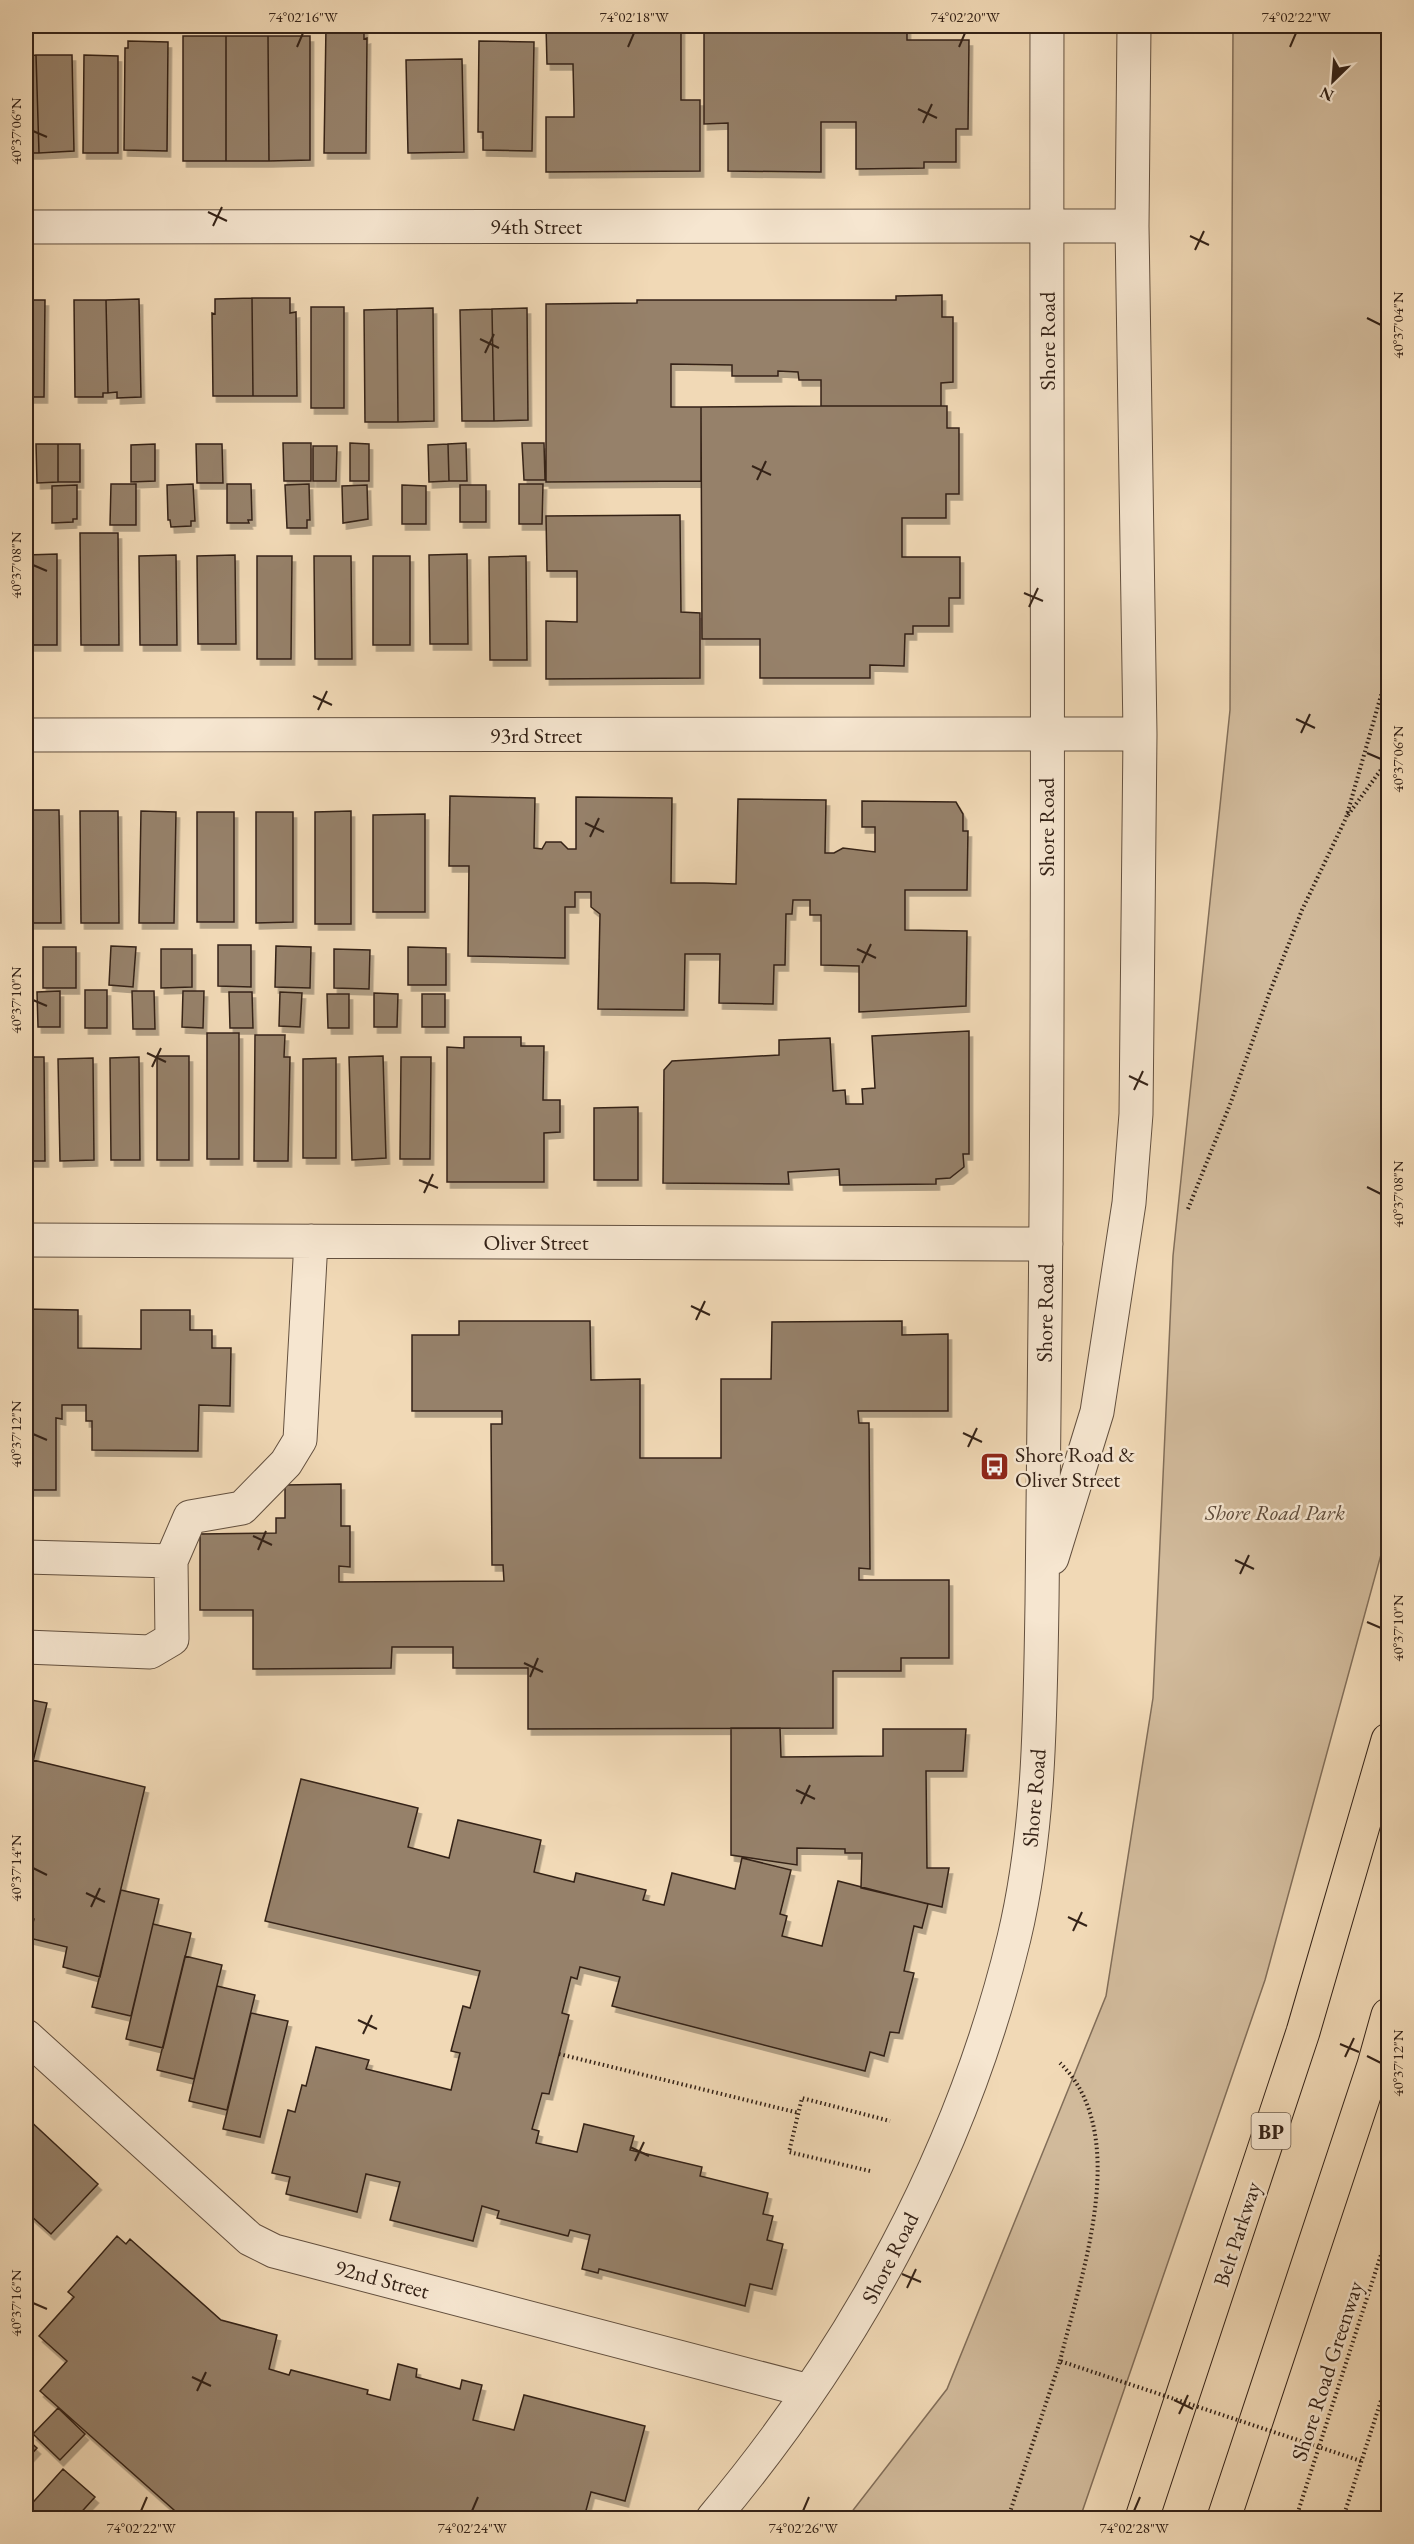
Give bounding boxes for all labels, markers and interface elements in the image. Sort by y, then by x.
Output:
text: 74°02'16"W [268,7,338,26]
text: 74°02'18"W [599,7,669,26]
text: 74°02'20"W [930,7,1000,26]
text: 74°02'22"W [1261,7,1331,26]
north arrow [1303,51,1363,111]
text: N [1317,82,1337,106]
text: 40°37'06"N [6,97,25,165]
street label: 94th Street [490,212,582,241]
street label: Shore Road [1033,291,1062,390]
text: 40°37'04"N [1388,291,1407,359]
text: 40°37'08"N [6,531,25,599]
street label: 93rd Street [490,721,582,750]
text: 40°37'06"N [1388,725,1407,793]
street label: Shore Road [1032,777,1061,876]
text: 40°37'10"N [6,966,25,1034]
text: 40°37'08"N [1388,1160,1407,1228]
street label: Oliver Street [483,1228,589,1257]
street label: Shore Road [1030,1262,1060,1363]
text: 40°37'12"N [6,1400,25,1468]
place label: Shore Road & Oliver Street [1015,1440,1135,1494]
bus stop icon: Shore Road & Oliver Street [978,1451,1010,1483]
park label: Shore Road Park [1204,1498,1345,1527]
text: 40°37'10"N [1388,1594,1407,1662]
street label: Shore Road [1015,1747,1053,1848]
text: 40°37'14"N [6,1834,25,1902]
text: 40°37'12"N [1388,2029,1407,2097]
road number: BP [1252,2113,1290,2149]
street label: Belt Parkway [1206,2178,1268,2290]
street label: Shore Road [855,2207,926,2309]
street label: 92nd Street [332,2252,432,2306]
text: 40°37'16"N [6,2269,25,2337]
street label: Shore Road Greenway [1284,2277,1370,2465]
text: 74°02'22"W [106,2518,176,2537]
text: 74°02'24"W [437,2518,507,2537]
text: 74°02'26"W [768,2518,838,2537]
text: 74°02'28"W [1099,2518,1169,2537]

